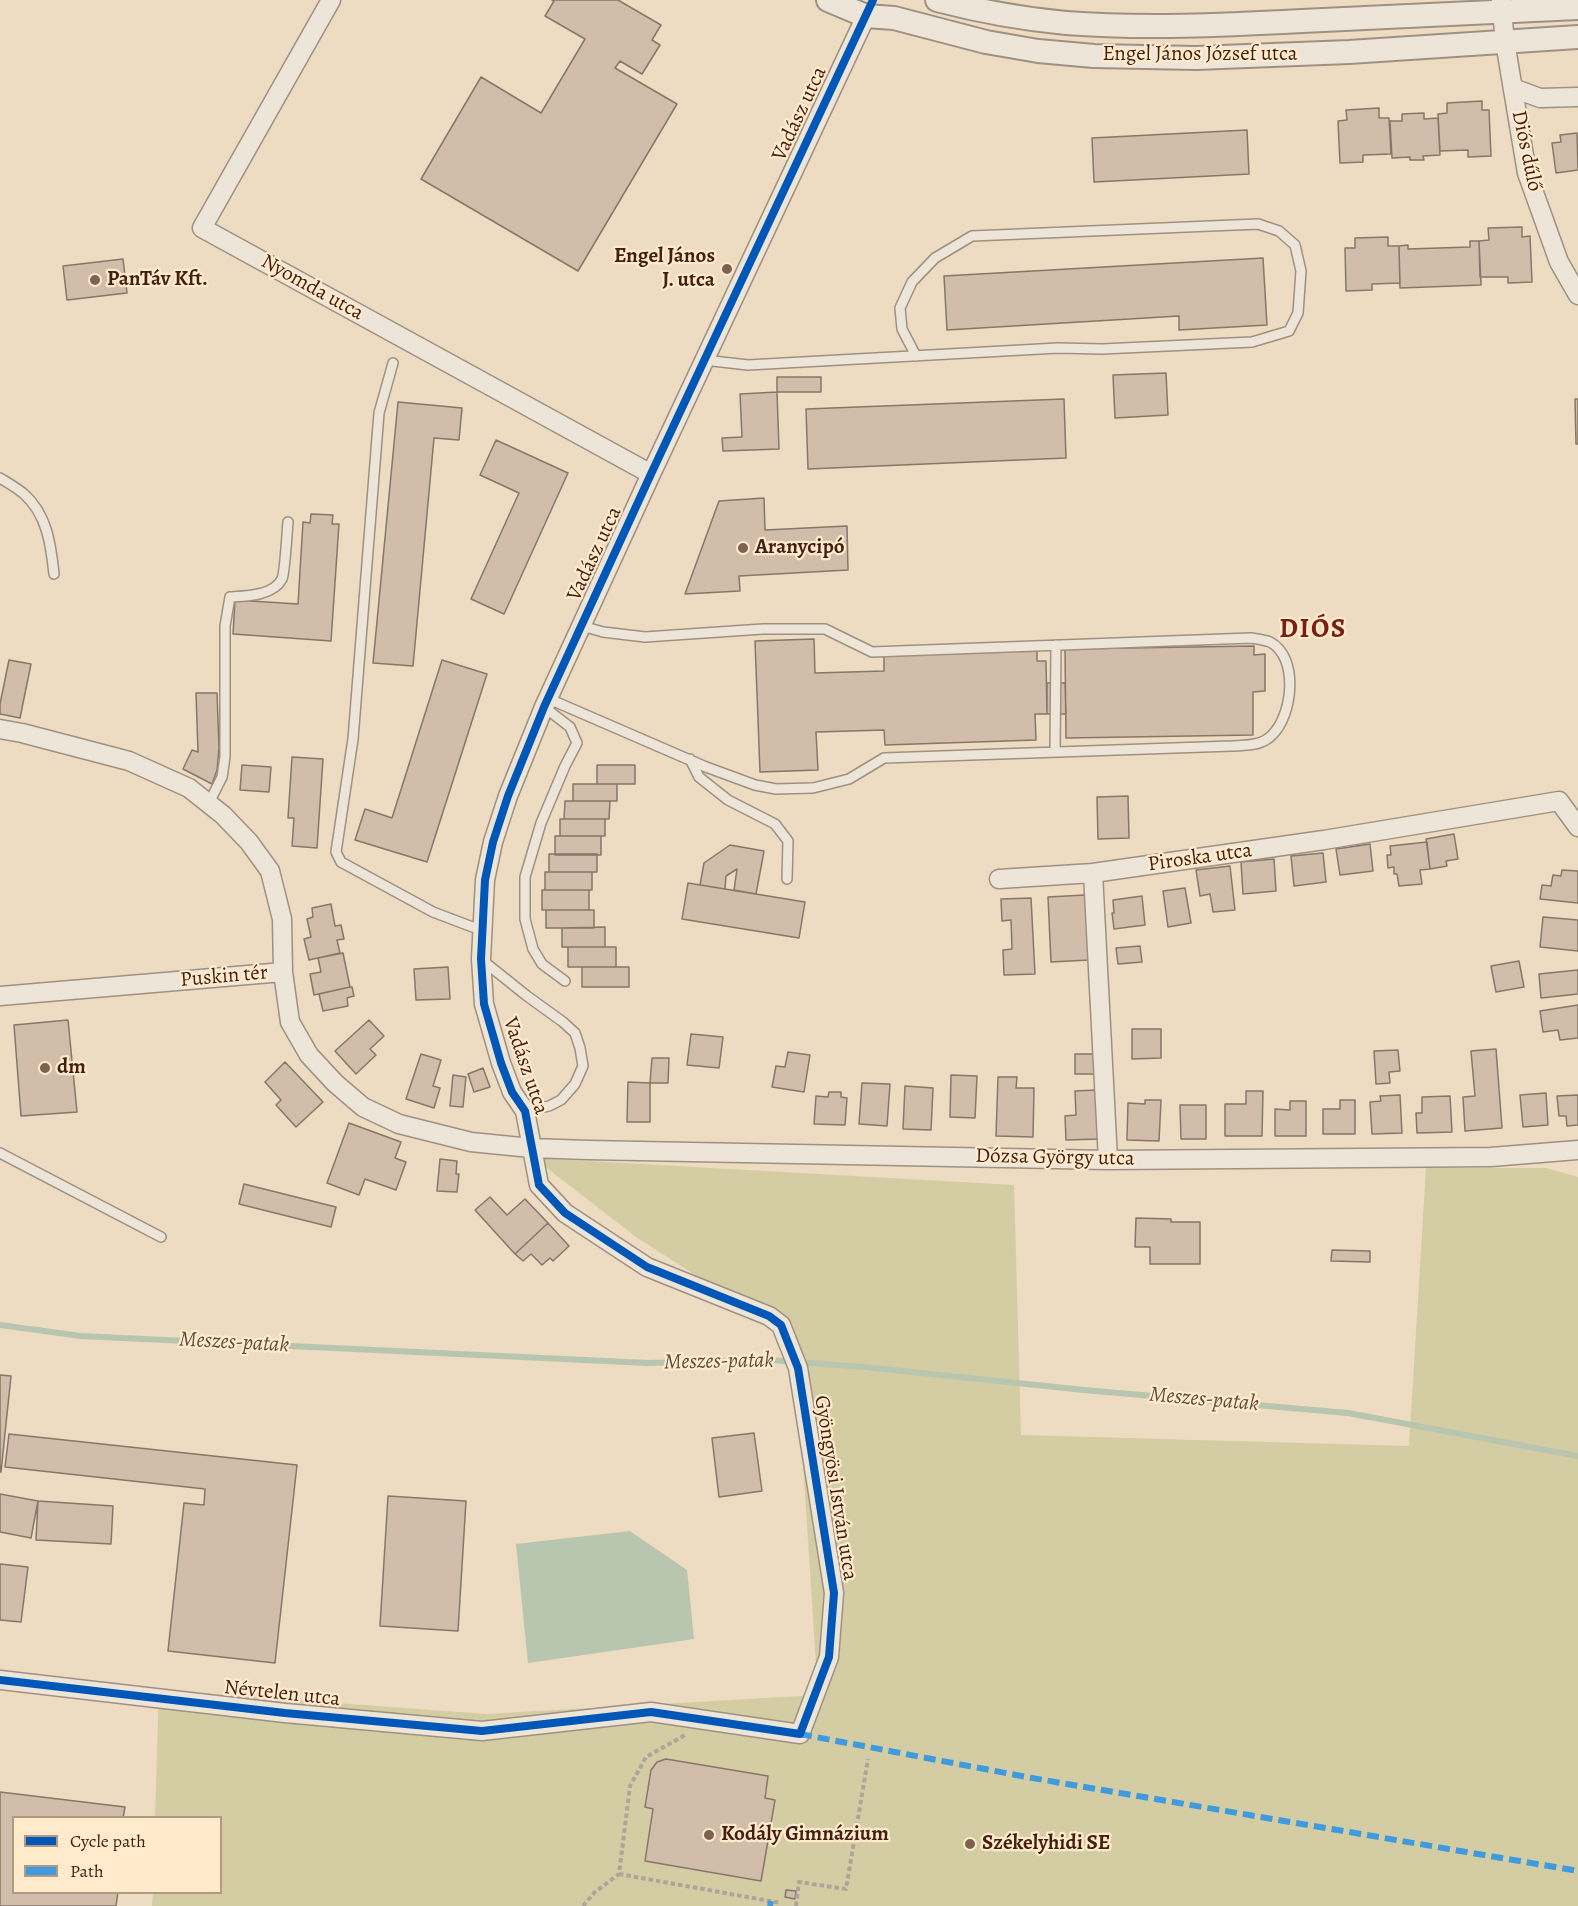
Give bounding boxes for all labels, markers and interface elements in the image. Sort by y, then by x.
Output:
street label: Engel János József utca [1103,42,1297,68]
street label: Vadász utca [767,63,833,165]
street label: Diós dűlő [1505,108,1547,194]
place label: Engel János J. utca [614,244,715,294]
street label: Nyomda utca [256,249,368,327]
marker: Engel János J. utca [720,262,734,276]
place label: PanTáv Kft. [107,267,208,293]
marker: PanTáv Kft. [88,273,102,287]
street label: Vadász utca [562,503,628,605]
place label: Aranycipó [755,535,844,561]
marker: Aranycipó [736,541,750,555]
district label: DIÓS [1279,614,1347,646]
street label: Piroska utca [1146,838,1254,878]
street label: Puskin tér [179,961,269,993]
street label: Vadász utca [497,1014,553,1118]
place label: dm [57,1055,86,1081]
marker: dm [38,1061,52,1075]
street label: Dózsa György utca [975,1144,1135,1172]
water label: Meszes-patak [178,1327,290,1359]
water label: Meszes-patak [664,1348,774,1376]
water label: Meszes-patak [1148,1382,1260,1418]
street label: Gyöngyösi István utca [808,1394,862,1582]
street label: Névtelen utca [223,1675,341,1713]
legend [12,1816,222,1894]
place label: Kodály Gimnázium [721,1822,889,1848]
marker: Kodály Gimnázium [702,1828,716,1842]
text: Cycle path [70,1829,146,1853]
place label: Székelyhidi SE [982,1831,1110,1857]
marker: Székelyhidi SE [963,1837,977,1851]
text: Path [70,1859,104,1883]

